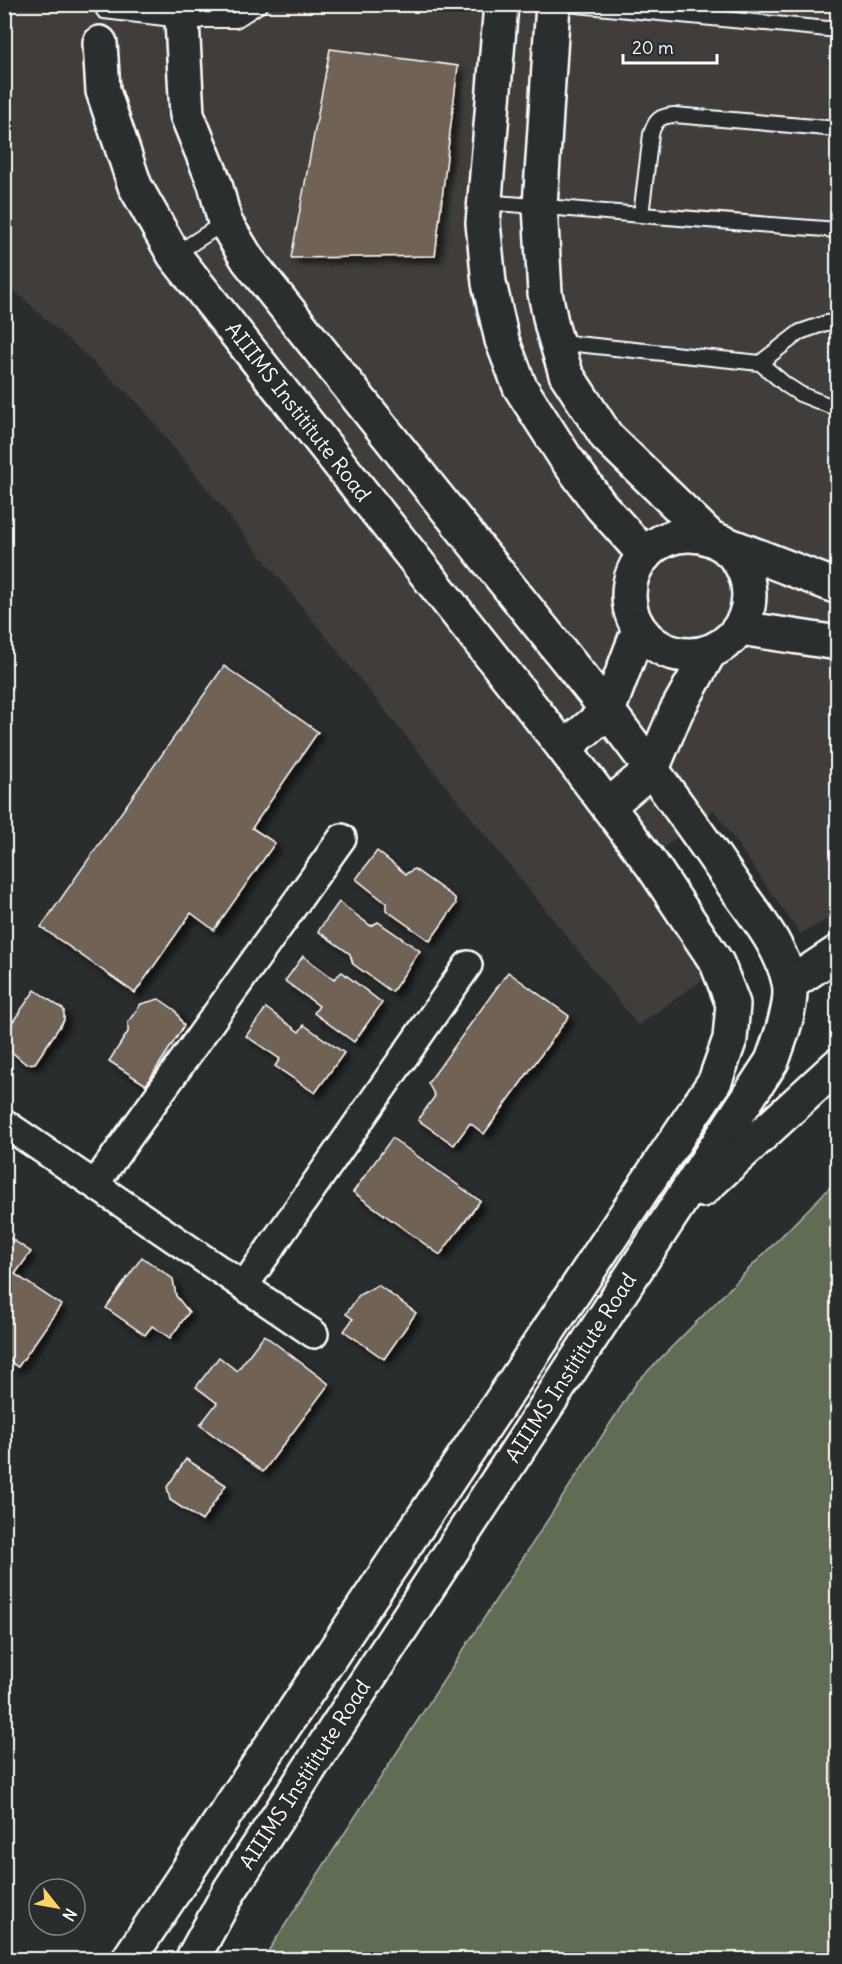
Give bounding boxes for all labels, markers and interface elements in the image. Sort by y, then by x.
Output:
scale bar [623,27,718,65]
text: 20 m [632,36,674,59]
street label: AIIIMS Instititute Road [220,316,377,507]
street label: AIIIMS Instititute Road [499,1268,642,1468]
street label: AIIIMS Instititute Road [233,1675,376,1875]
north arrow [27,1877,87,1937]
text: N [58,1905,81,1925]

